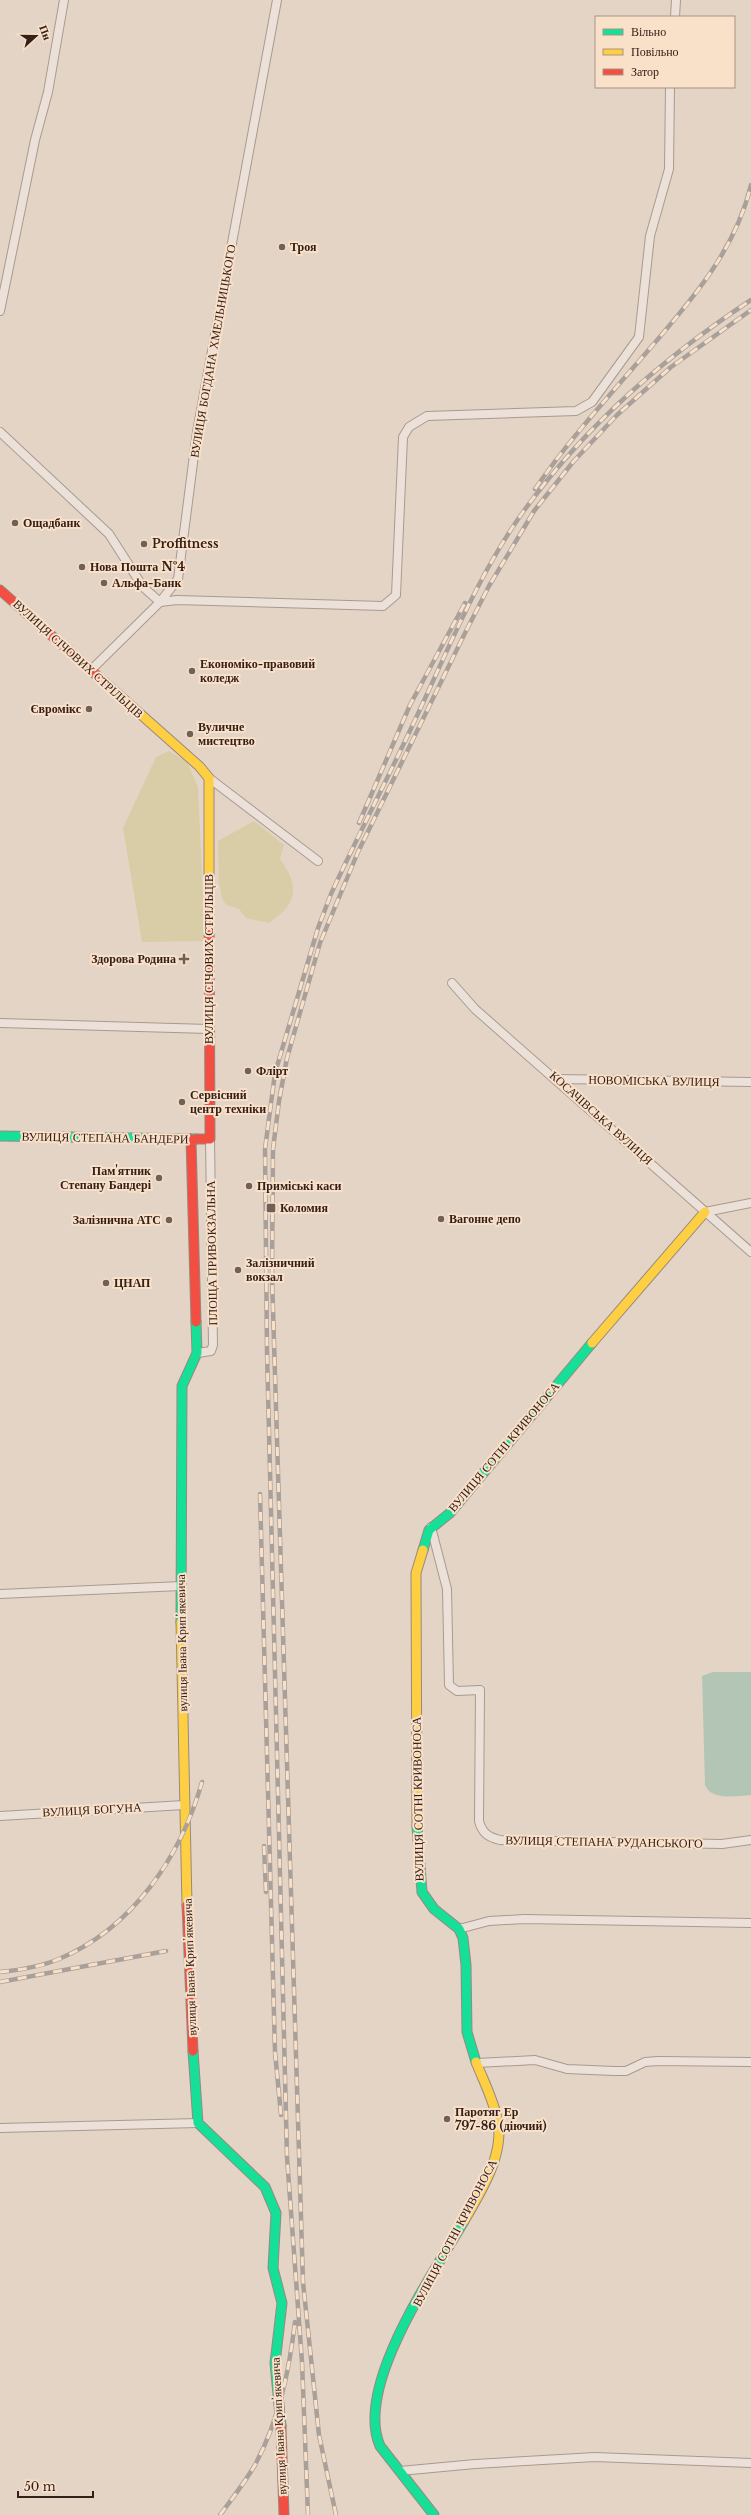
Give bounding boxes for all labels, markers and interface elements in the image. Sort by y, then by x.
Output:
north arrow [16,16,56,56]
legend [595,16,735,88]
text: Пн [36,23,55,42]
text: Вільно [631,24,666,39]
text: Повільно [631,44,679,59]
text: Затор [631,64,659,79]
place label: Троя [290,239,317,254]
marker: Троя [277,242,287,252]
street label: ВУЛИЦЯ БОГДАНА ХМЕЛЬНИЦЬКОГО [186,243,239,459]
place label: Ощадбанк [23,515,80,530]
marker: Ощадбанк [10,518,20,528]
place label: Proffitness [152,536,219,551]
marker: Proffitness [139,539,149,549]
place label: Нова Пошта №4 [90,559,185,574]
marker: Нова Пошта №4 [77,562,87,572]
place label: Альфа-Банк [112,575,181,590]
marker: Альфа-Банк [99,578,109,588]
street label: ВУЛИЦЯ СІЧОВИХ СТРІЛЬЦІВ [10,596,147,721]
place label: Економіко-правовий коледж [200,656,315,685]
marker: Економіко-правовий коледж [187,666,197,676]
place label: Євромікс [30,701,82,716]
marker: Євромікс [84,704,94,714]
place label: Вуличне мистецтво [198,719,255,748]
marker: Вуличне мистецтво [185,729,195,739]
street label: ВУЛИЦЯ СІЧОВИХ СТРІЛЬЦІВ [201,874,216,1044]
place label: Здорова Родина [91,951,176,966]
marker: Здорова Родина [179,954,189,964]
place label: Флірт [256,1063,288,1078]
marker: Флірт [243,1066,253,1076]
street label: КОСАЧІВСЬКА ВУЛИЦЯ [547,1067,656,1168]
street label: НОВОМІСЬКА ВУЛИЦЯ [588,1072,720,1089]
place label: Сервісний центр техніки [190,1087,266,1116]
marker: Сервісний центр техніки [177,1097,187,1107]
street label: ВУЛИЦЯ СТЕПАНА БАНДЕРИ [21,1129,189,1146]
place label: Пам'ятник Степану Бандері [60,1163,152,1192]
marker: Пам'ятник Степану Бандері [154,1173,164,1183]
place label: Приміські каси [257,1178,342,1193]
street label: ПЛОЩА ПРИВОКЗАЛЬНА [203,1180,220,1326]
marker: Приміські каси [244,1181,254,1191]
place label: Коломия [280,1200,329,1215]
marker: Коломия [265,1202,277,1214]
place label: Вагонне депо [449,1211,521,1226]
place label: Залізнична АТС [73,1212,161,1227]
marker: Вагонне депо [436,1214,446,1224]
marker: Залізнична АТС [164,1215,174,1225]
place label: Залізничний вокзал [246,1255,315,1284]
marker: Залізничний вокзал [233,1265,243,1275]
place label: ЦНАП [114,1275,151,1290]
marker: ЦНАП [101,1278,111,1288]
street label: ВУЛИЦЯ СОТНІ КРИВОНОСА [445,1378,563,1515]
street label: вулиця Івана Крипʼякевича [173,1574,190,1712]
street label: ВУЛИЦЯ СОТНІ КРИВОНОСА [409,1716,426,1882]
street label: ВУЛИЦЯ БОГУНА [42,1799,142,1820]
street label: ВУЛИЦЯ СТЕПАНА РУДАНСЬКОГО [505,1832,703,1851]
street label: вулиця Івана Крипʼякевича [180,1897,199,2036]
place label: Паротяг Ер 797-86 (діючий) [455,2104,547,2133]
marker: Паротяг Ер 797-86 (діючий) [442,2114,452,2124]
street label: ВУЛИЦЯ СОТНІ КРИВОНОСА [409,2156,500,2309]
street label: вулиця Івана Крипʼякевича [267,2356,290,2495]
scale bar [18,2473,93,2499]
text: 50 m [24,2479,56,2494]

